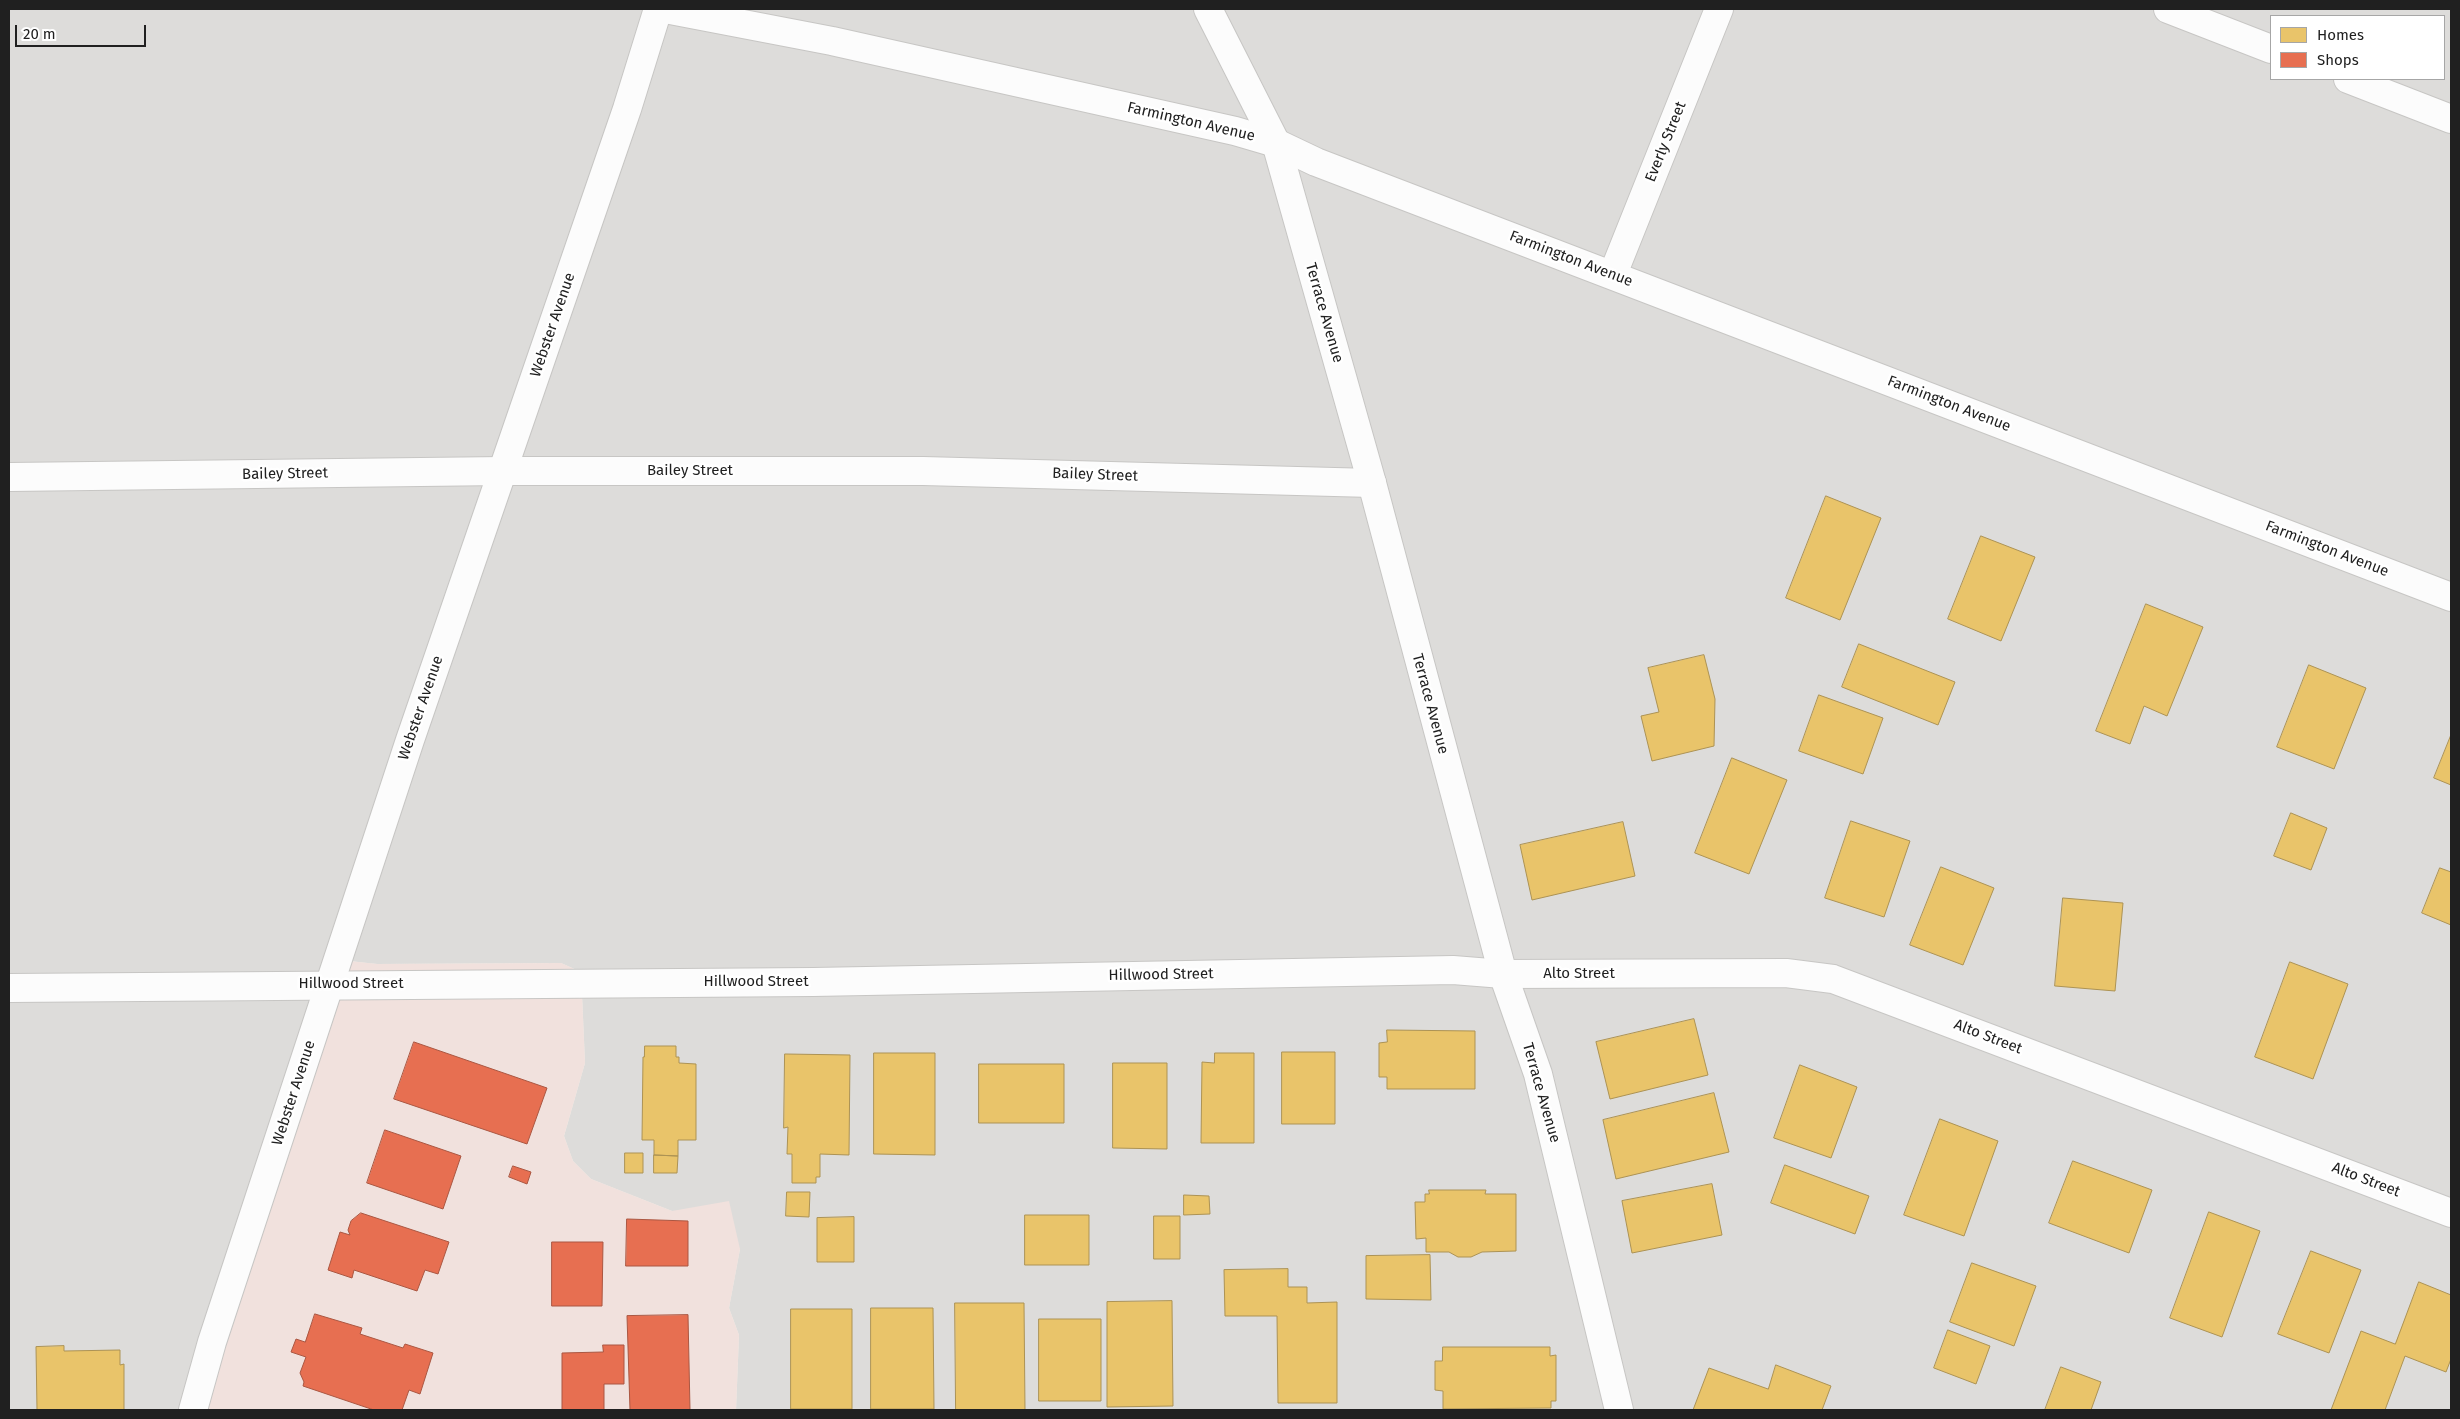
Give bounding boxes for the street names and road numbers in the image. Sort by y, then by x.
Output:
street label: Farmington Avenue [1125,99,1257,145]
street label: Everly Street [1642,99,1690,185]
street label: Farmington Avenue [1507,227,1635,291]
street label: Terrace Avenue [1301,261,1347,365]
street label: Webster Avenue [527,270,579,380]
street label: Farmington Avenue [1885,372,2013,436]
street label: Bailey Street [647,462,733,480]
street label: Bailey Street [242,464,328,484]
street label: Bailey Street [1052,465,1138,485]
street label: Farmington Avenue [2263,517,2391,581]
street label: Terrace Avenue [1408,652,1452,756]
street label: Webster Avenue [395,653,447,763]
street label: Hillwood Street [1108,965,1214,985]
street label: Alto Street [1543,965,1615,983]
street label: Hillwood Street [703,973,809,991]
street label: Hillwood Street [298,975,404,993]
street label: Alto Street [1951,1016,2025,1058]
street label: Webster Avenue [269,1038,319,1148]
street label: Terrace Avenue [1518,1041,1564,1145]
street label: Alto Street [2329,1159,2403,1201]

